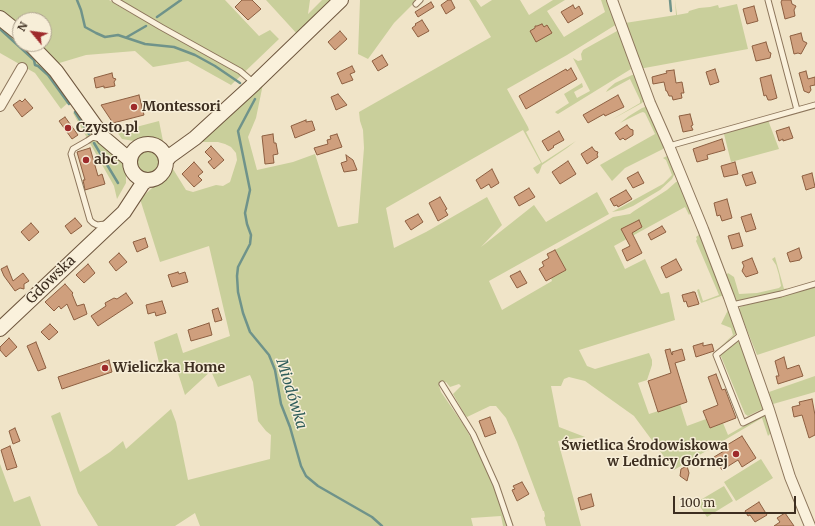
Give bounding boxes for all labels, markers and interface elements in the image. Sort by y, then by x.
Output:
north arrow [12,12,52,52]
text: N [14,19,31,34]
place label: Montessori [142,99,221,115]
marker: Montessori [129,102,139,112]
place label: Czysto.pl [76,120,138,136]
marker: Czysto.pl [63,123,73,133]
place label: abc [94,152,118,168]
marker: abc [81,155,91,165]
street label: Gdowska [23,252,79,308]
water label: Miodówka [272,357,310,431]
place label: Wieliczka Home [113,360,225,376]
marker: Wieliczka Home [100,363,110,373]
place label: Świetlica Środowiskowa w Lednicy Górnej [561,438,728,470]
marker: Świetlica Środowiskowa w Lednicy Górnej [731,449,741,459]
scale bar [675,488,798,514]
text: 100 m [680,495,715,510]

